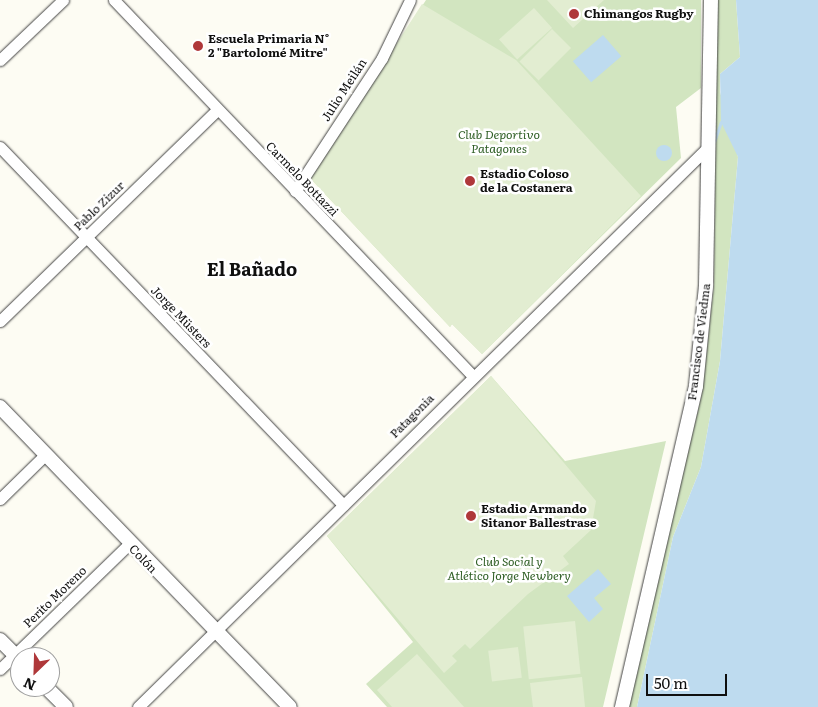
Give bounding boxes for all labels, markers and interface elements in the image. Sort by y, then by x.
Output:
place label: Chimangos Rugby [584,7,694,21]
marker: Chimangos Rugby [568,8,580,20]
place label: Escuela Primaria N° 2 "Bartolomé Mitre" [208,32,329,60]
marker: Escuela Primaria N° 2 "Bartolomé Mitre" [192,40,204,52]
street label: Julio Meilán [318,56,370,124]
park label: Club Deportivo Patagones [458,128,540,156]
street label: Carmelo Bottazzi [263,139,341,219]
place label: Estadio Coloso de la Costanera [480,167,573,195]
marker: Estadio Coloso de la Costanera [464,175,476,187]
street label: Pablo Zizur [71,178,127,234]
district label: El Bañado [207,258,297,280]
street label: Jorge Müsters [148,283,214,351]
street label: Francisco de Viedma [685,283,713,401]
street label: Patagonia [387,391,437,441]
place label: Estadio Armando Sitanor Ballestrase [481,502,597,530]
marker: Estadio Armando Sitanor Ballestrase [465,510,477,522]
street label: Colón [126,542,160,576]
park label: Club Social y Atlético Jorge Newbery [447,555,571,583]
street label: Perito Moreno [20,563,90,631]
north arrow [10,647,60,697]
scale bar [648,664,729,696]
text: 50 m [654,671,688,694]
text: N [20,673,39,696]

